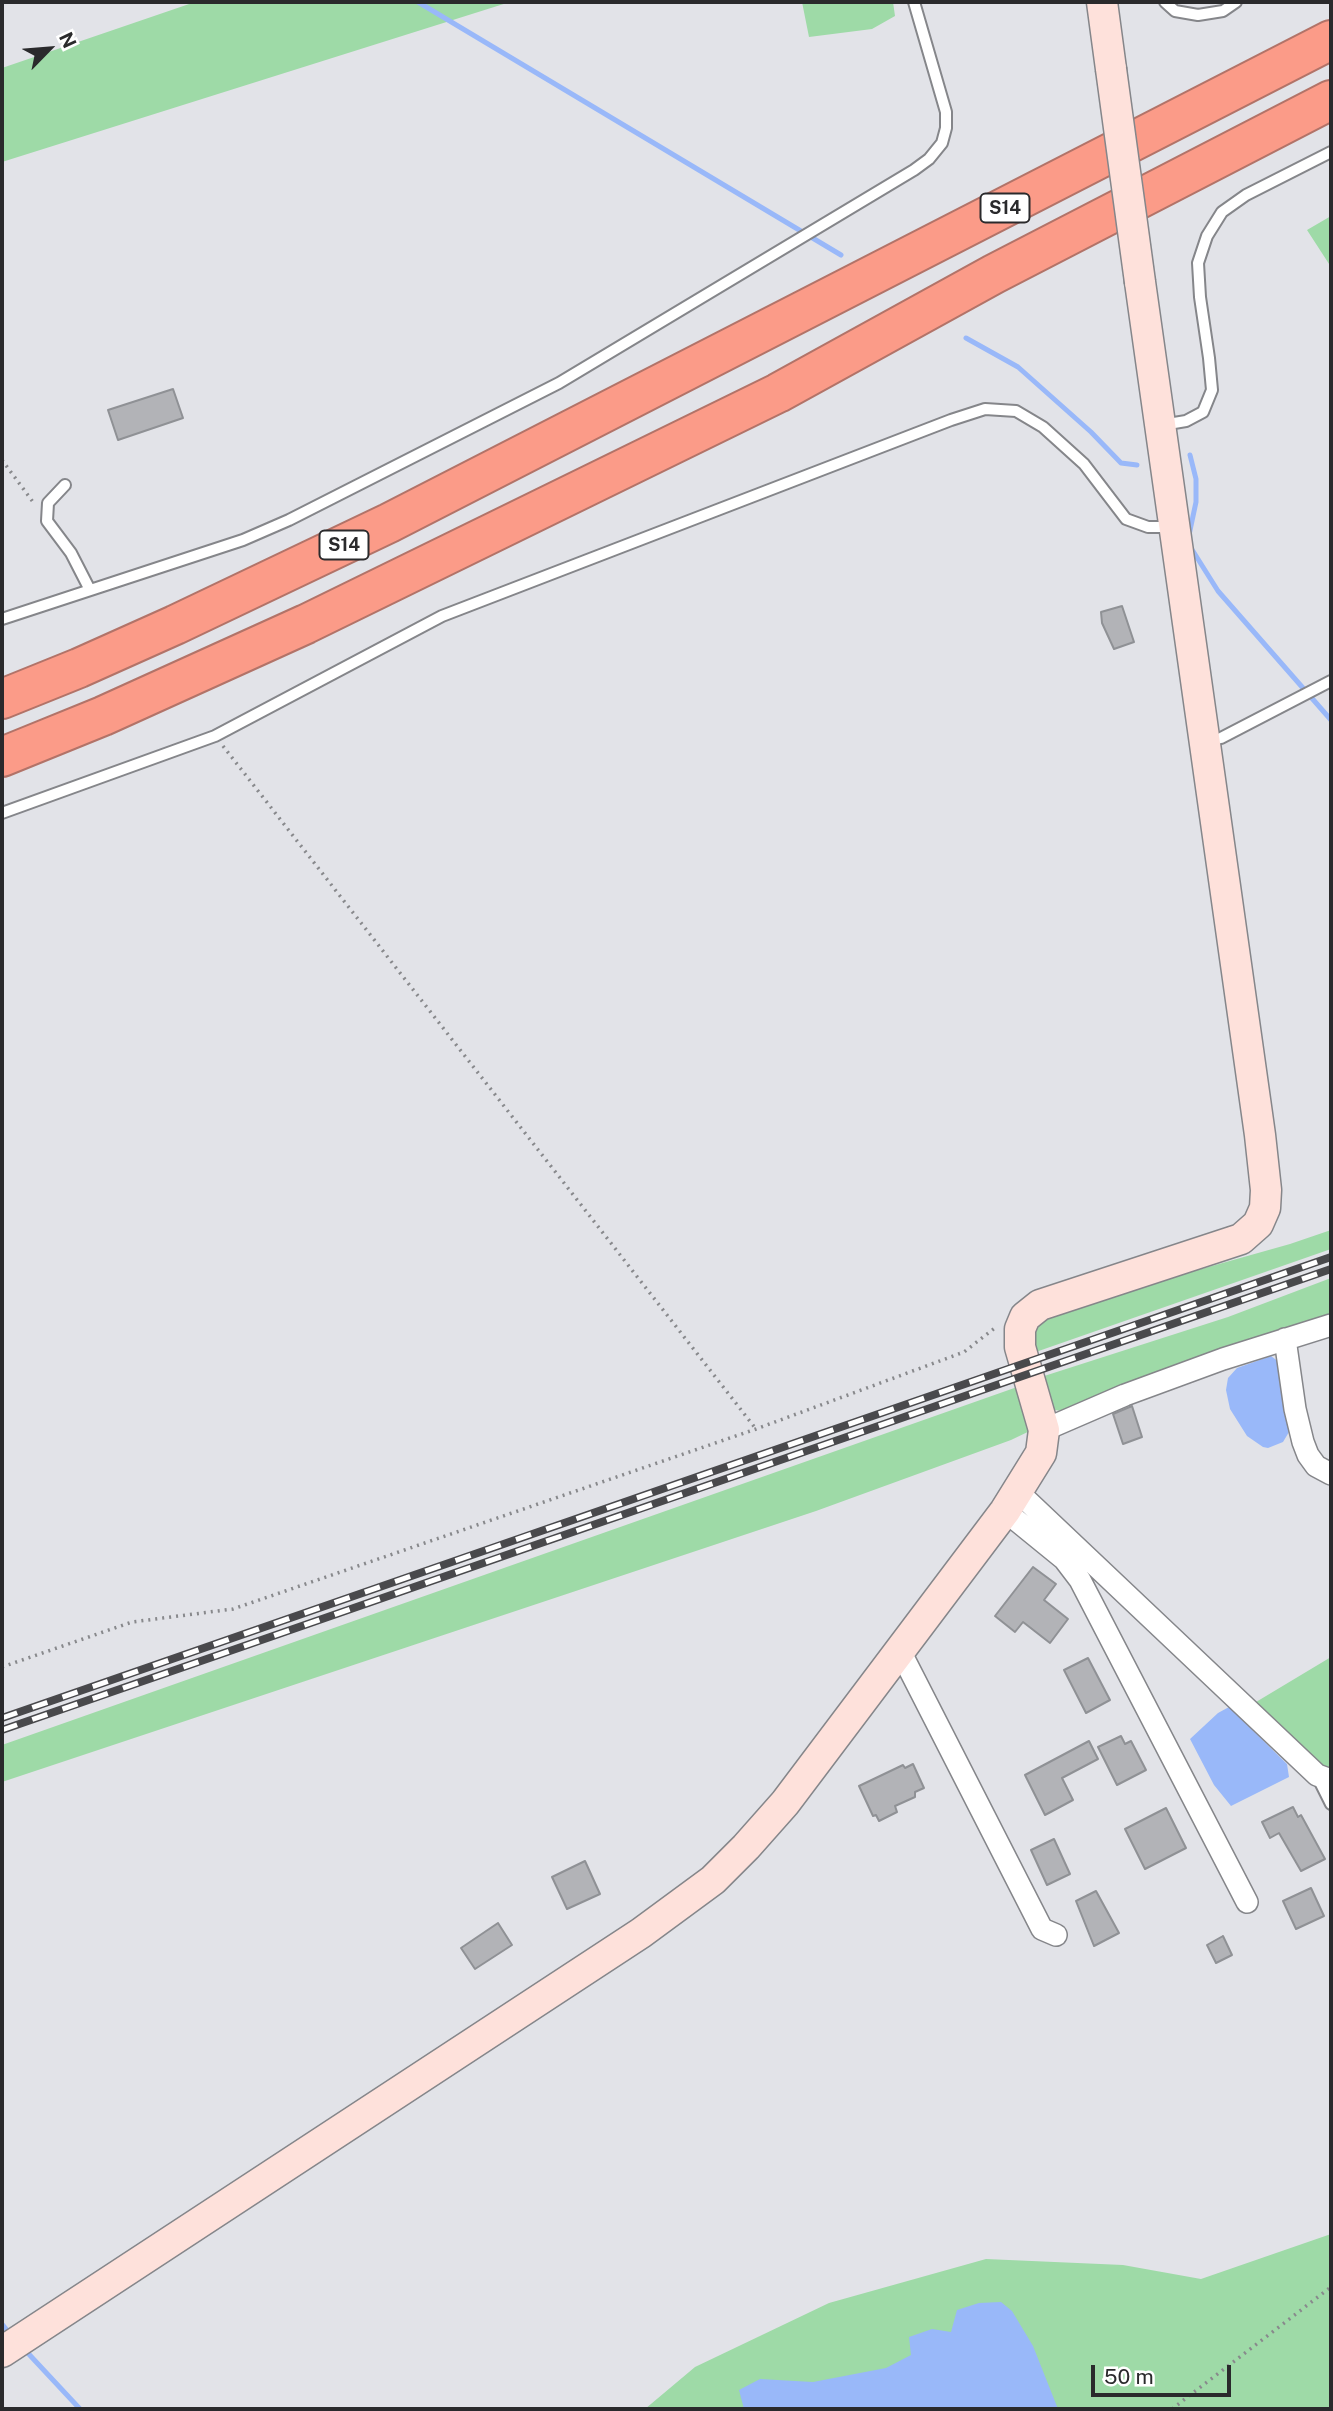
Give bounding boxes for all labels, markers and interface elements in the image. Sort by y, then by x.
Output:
north arrow [14,14,84,84]
text: N [55,29,81,52]
road number: S14 [981,194,1030,223]
road number: S14 [320,530,368,560]
scale bar [1095,2352,1235,2396]
text: 50 m [1104,2364,1154,2389]

